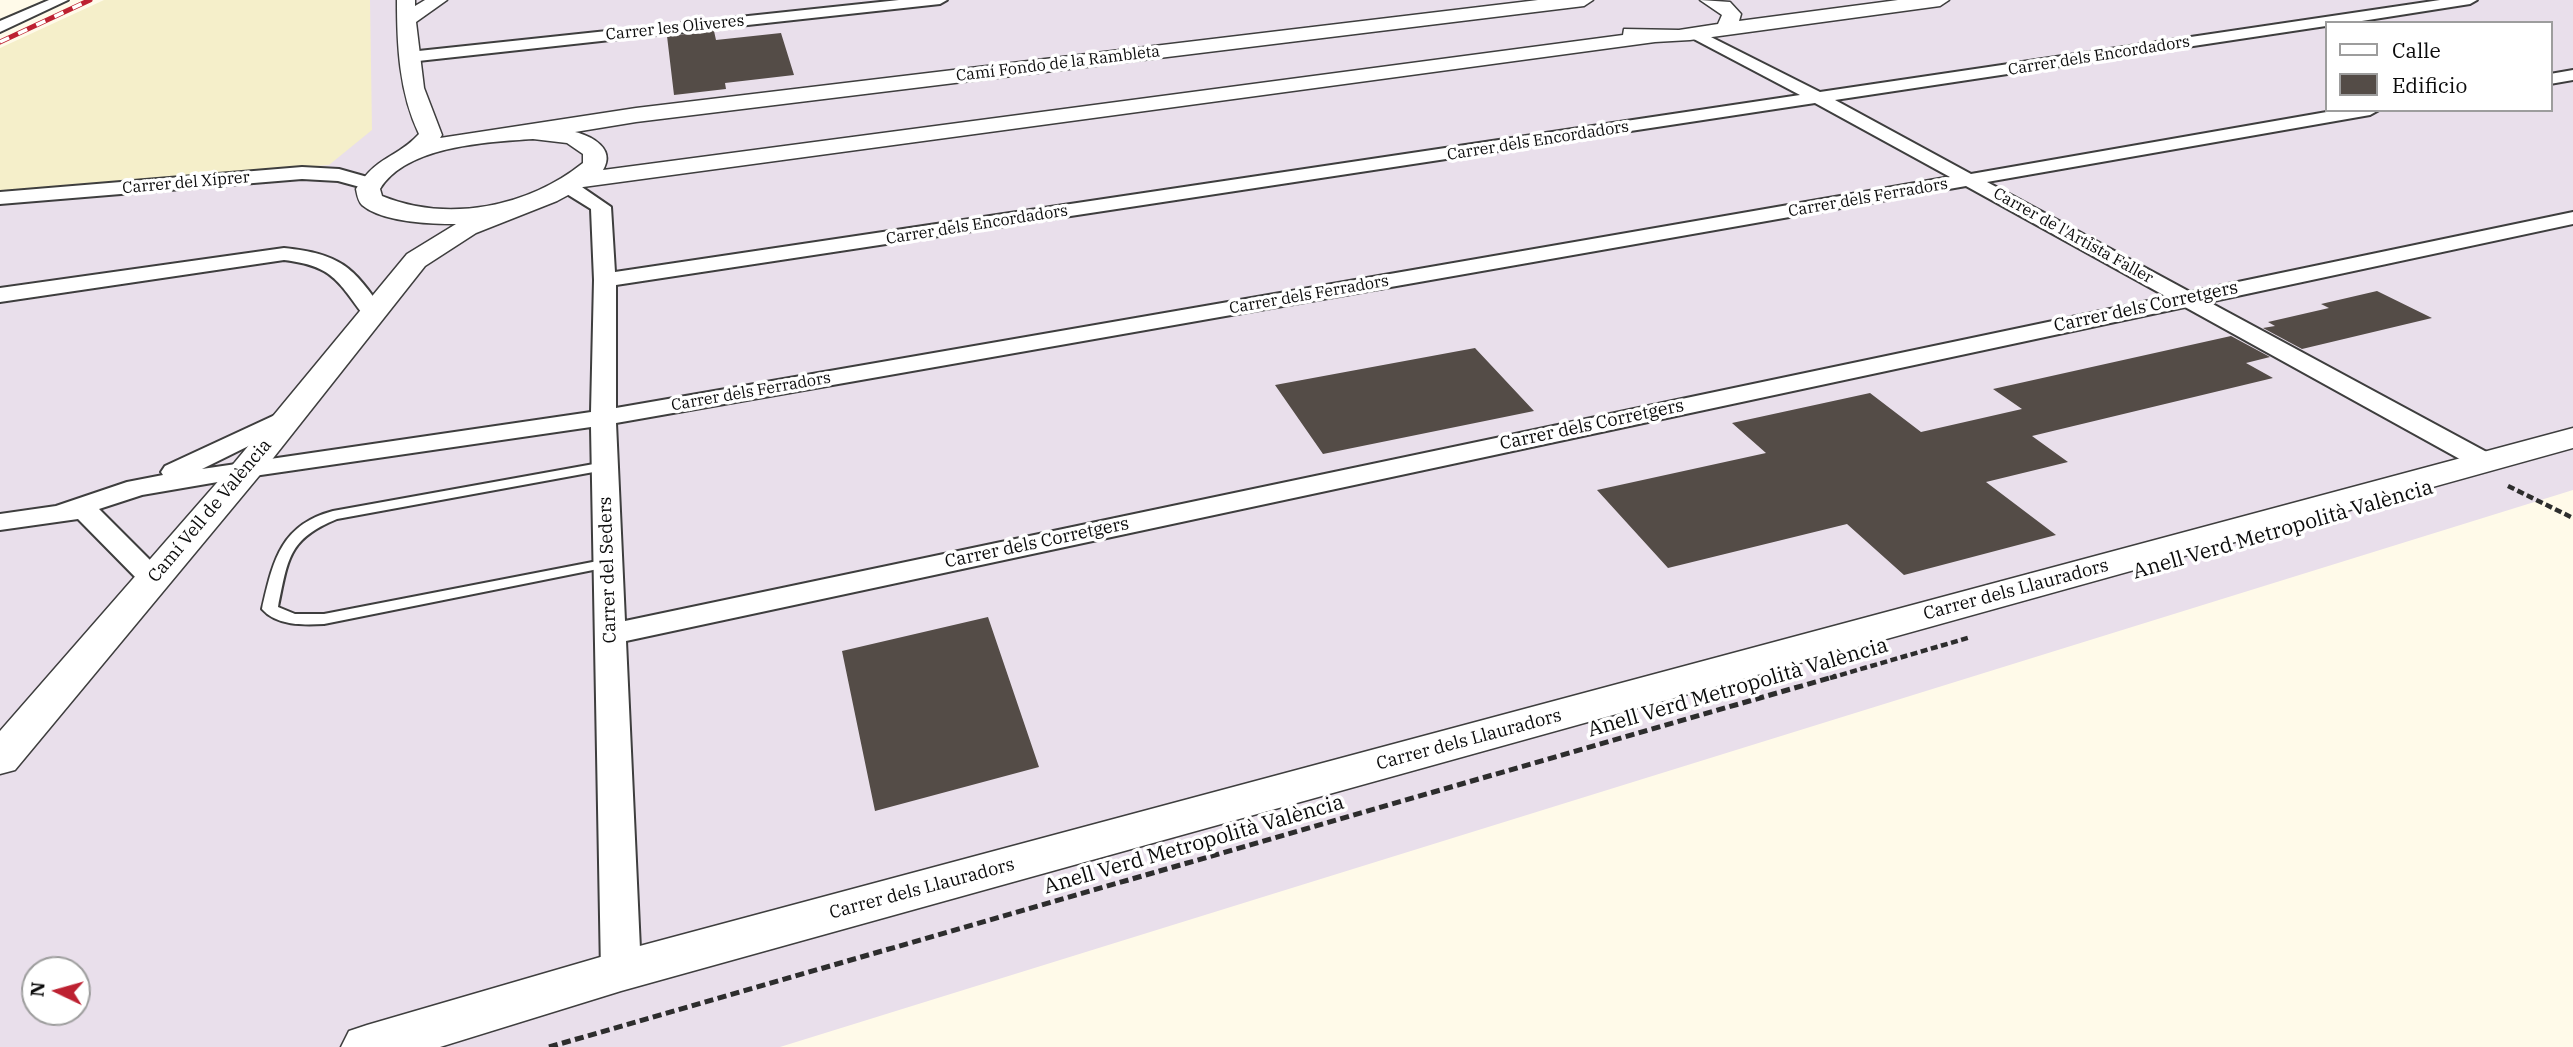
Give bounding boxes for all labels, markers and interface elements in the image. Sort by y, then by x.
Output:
street label: Carrer les Oliveres [605,11,745,45]
legend [2324,21,2552,112]
street label: Carrer dels Encordadors [2007,32,2191,80]
text: Calle [2392,36,2441,64]
street label: Camí Fondo de la Rambleta [955,42,1161,86]
text: Edificio [2392,71,2467,99]
street label: Carrer dels Encordadors [1446,117,1630,165]
street label: Carrer del Xiprer [122,168,250,198]
street label: Carrer dels Ferradors [1787,175,1949,221]
street label: Carrer de l'Artista Faller [1990,184,2156,288]
street label: Carrer dels Encordadors [885,201,1069,249]
street label: Carrer dels Ferradors [1228,272,1390,318]
street label: Carrer dels Corretgers [2052,277,2240,337]
street label: Carrer dels Ferradors [670,369,832,415]
street label: Carrer dels Corretgers [1498,395,1686,455]
street label: Camí Vell de València [144,435,276,587]
street label: Anell Verd Metropolità València [2130,475,2436,585]
street label: Carrer del Seders [595,496,621,644]
street label: Carrer dels Corretgers [943,513,1131,573]
street label: Carrer dels Llauradors [1921,555,2111,625]
street label: Anell Verd Metropolità València [1585,633,1891,743]
street label: Carrer dels Llauradors [1374,705,1564,775]
street label: Anell Verd Metropolità València [1041,790,1347,900]
street label: Carrer dels Llauradors [827,854,1017,924]
north arrow [21,956,91,1026]
text: N [24,981,50,998]

